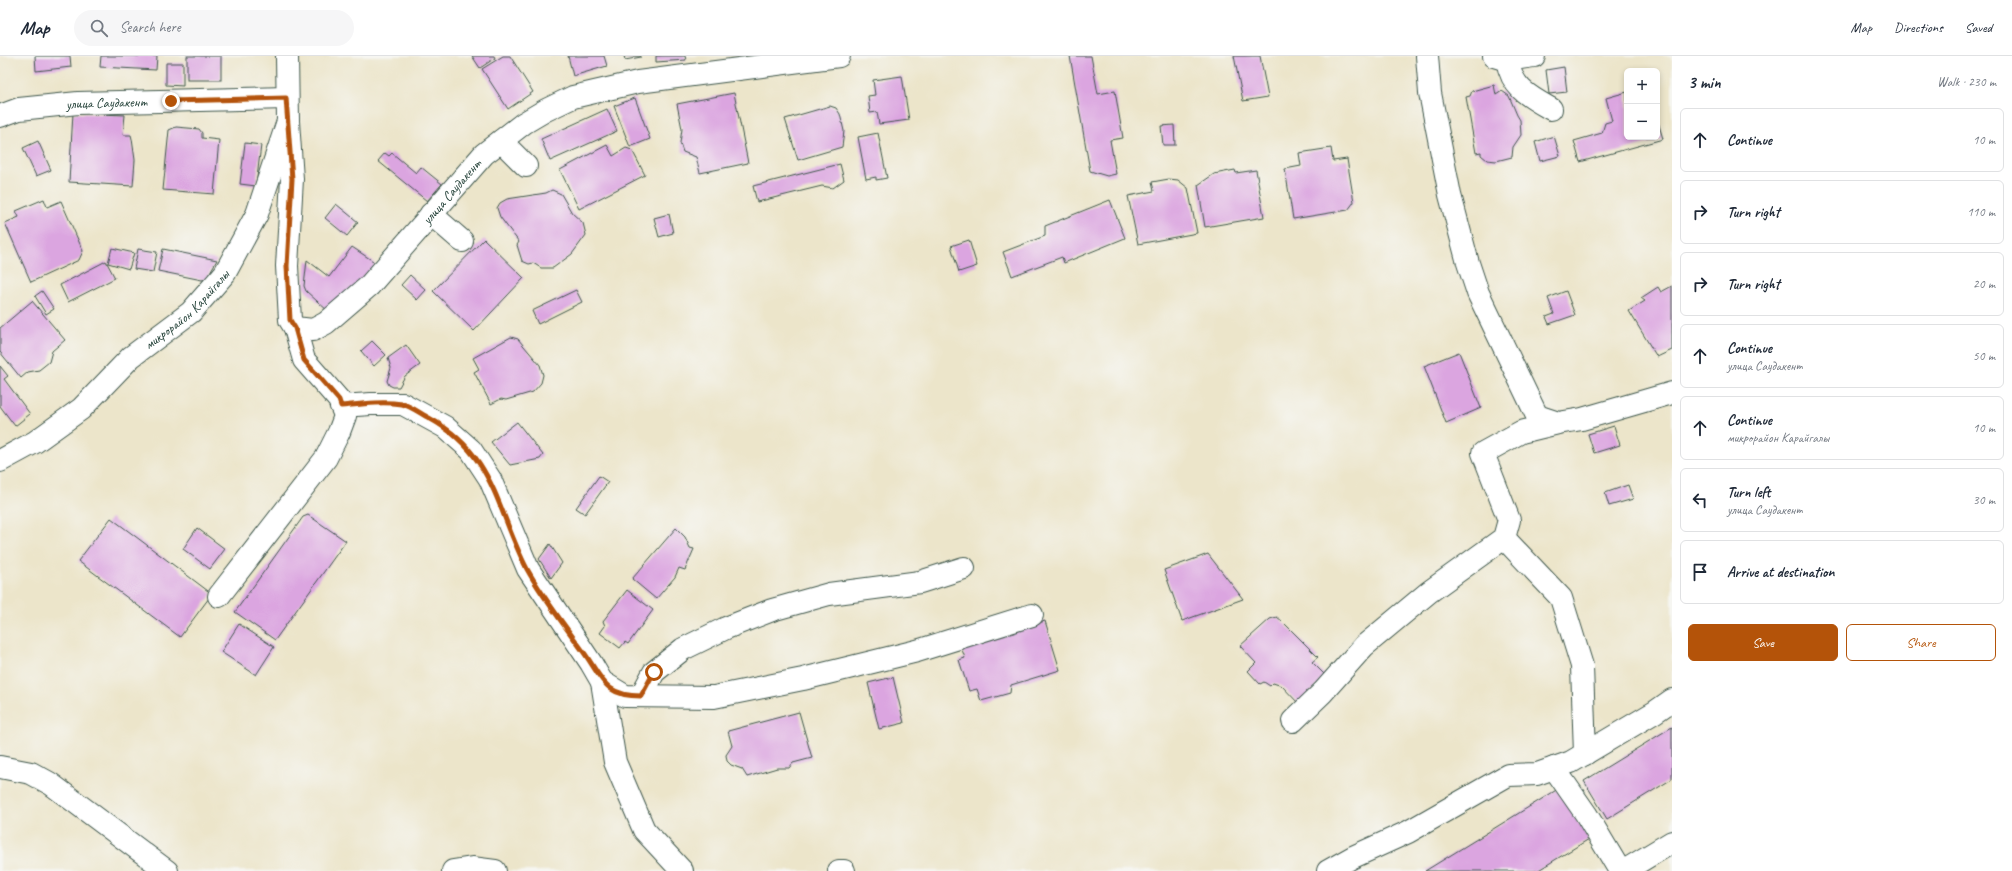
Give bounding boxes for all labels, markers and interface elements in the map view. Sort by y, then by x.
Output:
search box [74,10,354,46]
text: Map [20,16,50,40]
icon: search [88,17,110,39]
text: Search here [120,18,181,37]
text: Map [1851,19,1872,36]
text: Directions [1894,19,1943,36]
text: Saved [1965,19,1992,36]
map controls [1624,68,1660,140]
button: + [1624,68,1660,104]
text: 3 min [1688,72,1721,93]
text: Walk · 230 m [1937,74,1996,90]
route end [162,92,180,110]
street label: улица Саудакент [64,93,149,113]
button: − [1624,104,1660,140]
icon: ahead [1689,129,1711,151]
text: Continue [1727,131,1772,150]
text: 10 m [1973,132,1995,148]
street label: улица Саудакент [418,154,486,229]
icon: right [1689,201,1711,223]
text: Turn right [1727,203,1780,222]
text: 110 m [1967,204,1995,220]
street label: микрорайон Карайгалы [141,265,234,353]
icon: right [1689,273,1711,295]
text: Turn right [1727,275,1780,294]
text: 20 m [1973,276,1995,292]
text: Continue [1727,339,1772,358]
icon: ahead [1689,345,1711,367]
text: 50 m [1973,348,1995,364]
text: улица Саудакент [1727,358,1803,374]
text: Continue [1727,411,1772,430]
icon: ahead [1689,417,1711,439]
text: 10 m [1973,420,1995,436]
text: микрорайон Карайгалы [1727,430,1829,446]
text: Turn left [1727,483,1770,502]
icon: left [1689,489,1711,511]
text: 30 m [1973,492,1995,508]
text: улица Саудакент [1727,502,1803,518]
icon: arrive [1689,561,1711,583]
text: Arrive at destination [1727,563,1834,582]
button: Save [1688,624,1838,661]
button: Share [1846,624,1996,661]
route start [645,663,663,681]

